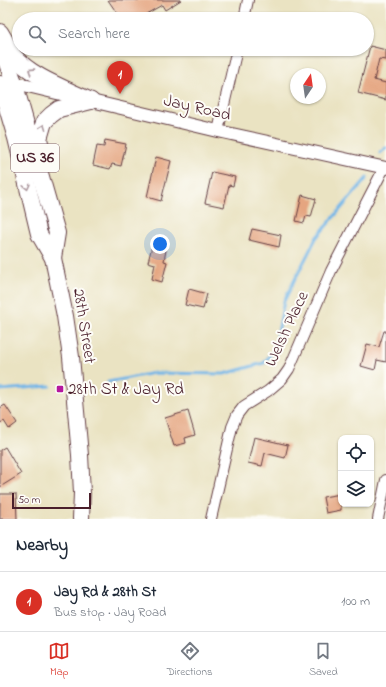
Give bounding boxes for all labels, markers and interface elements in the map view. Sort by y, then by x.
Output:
search box [12,12,374,56]
icon: search [26,23,48,45]
text: Search here [58,23,130,45]
pin: 1 [107,61,133,94]
one-way arrow [28,68,35,76]
north arrow [290,68,326,104]
street label: Jay Road [161,88,233,129]
one-way arrow [38,124,46,131]
road number: US 36 [11,144,59,172]
one-way arrow [23,183,31,190]
your location [150,234,170,254]
street label: 28th Street [66,287,102,366]
street label: Welsh Place [259,287,316,371]
place label: 28th St & Jay Rd [68,377,184,403]
marker: 28th St & Jay Rd [55,384,65,394]
map controls [338,435,374,507]
button: locate [338,435,374,471]
button: layers [338,471,374,507]
scale bar [12,491,91,510]
text: 50 m [18,492,40,508]
text: Nearby [16,533,68,558]
text: Jay Rd & 28th St [54,581,156,603]
text: 1 [27,592,31,611]
text: 100 m [341,592,370,611]
text: Bus stop · Jay Road [54,603,166,622]
tab: Map [48,640,70,680]
tab: Directions [167,640,213,680]
tab: Saved [309,640,338,680]

